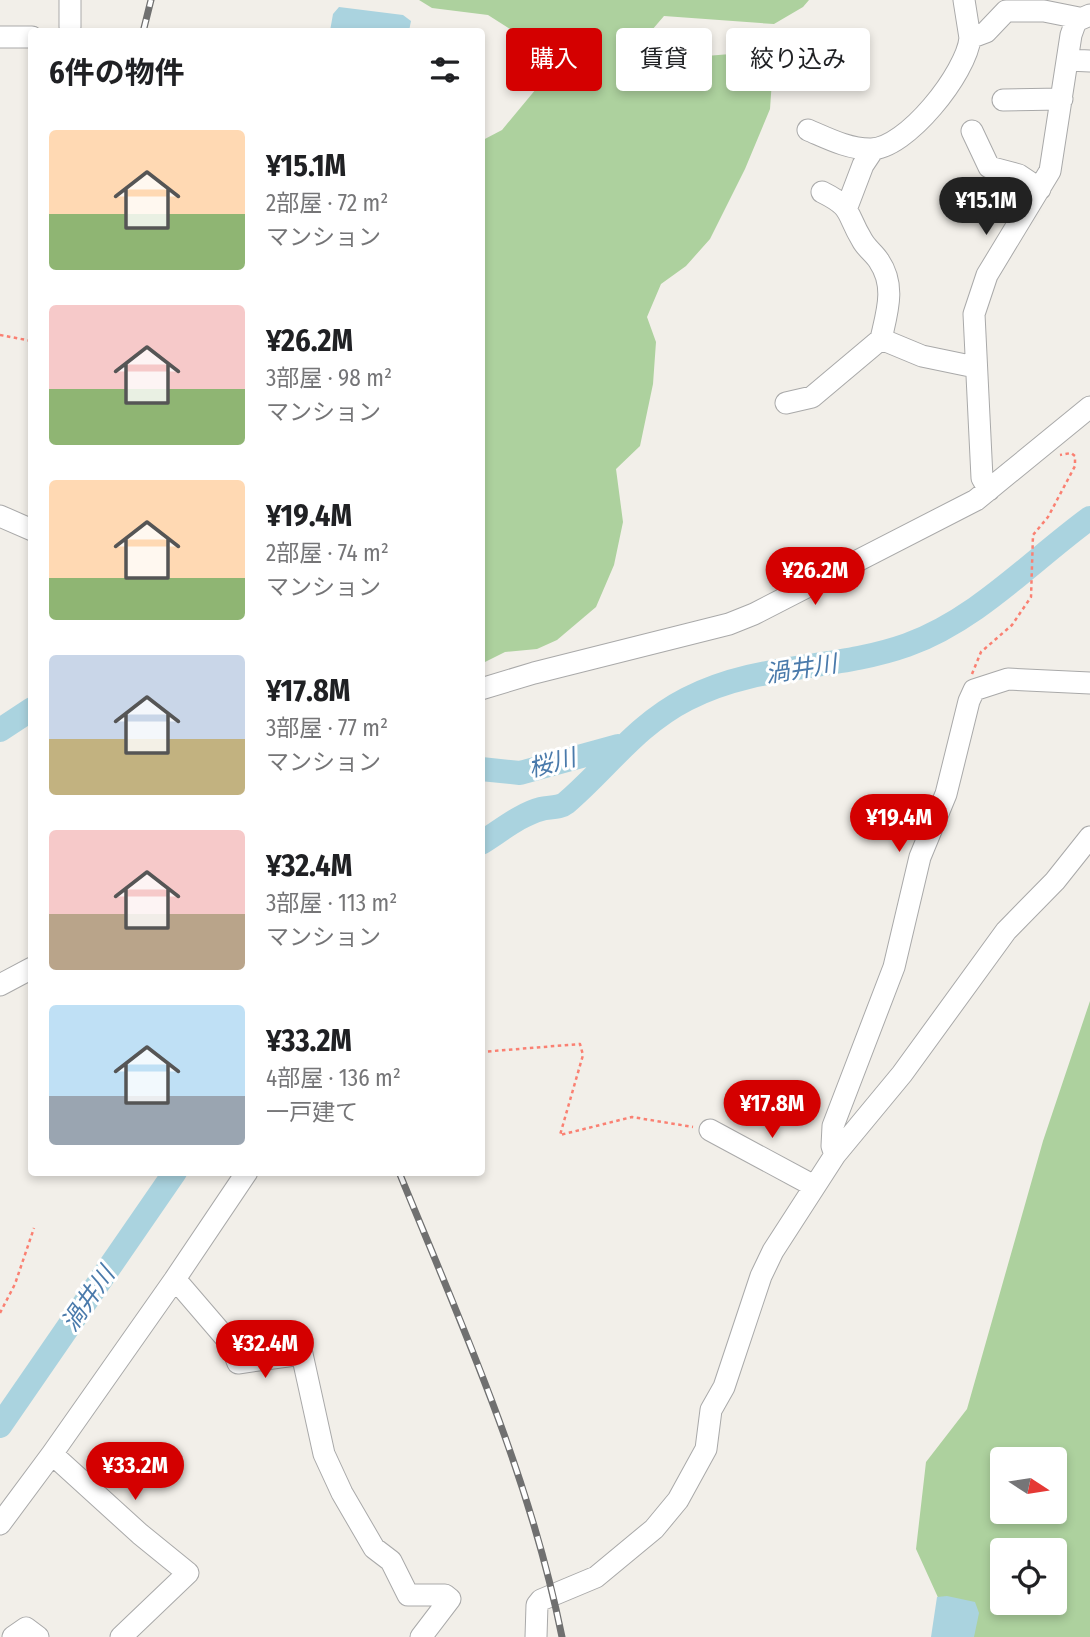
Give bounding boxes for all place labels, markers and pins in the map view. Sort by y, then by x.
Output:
pin: ¥15.1M [929,177,1043,237]
pin: ¥26.2M [758,548,872,607]
pin: ¥19.4M [842,794,956,854]
pin: ¥17.8M [715,1080,829,1140]
pin: ¥32.4M [208,1320,322,1380]
pin: ¥33.2M [78,1442,192,1502]

